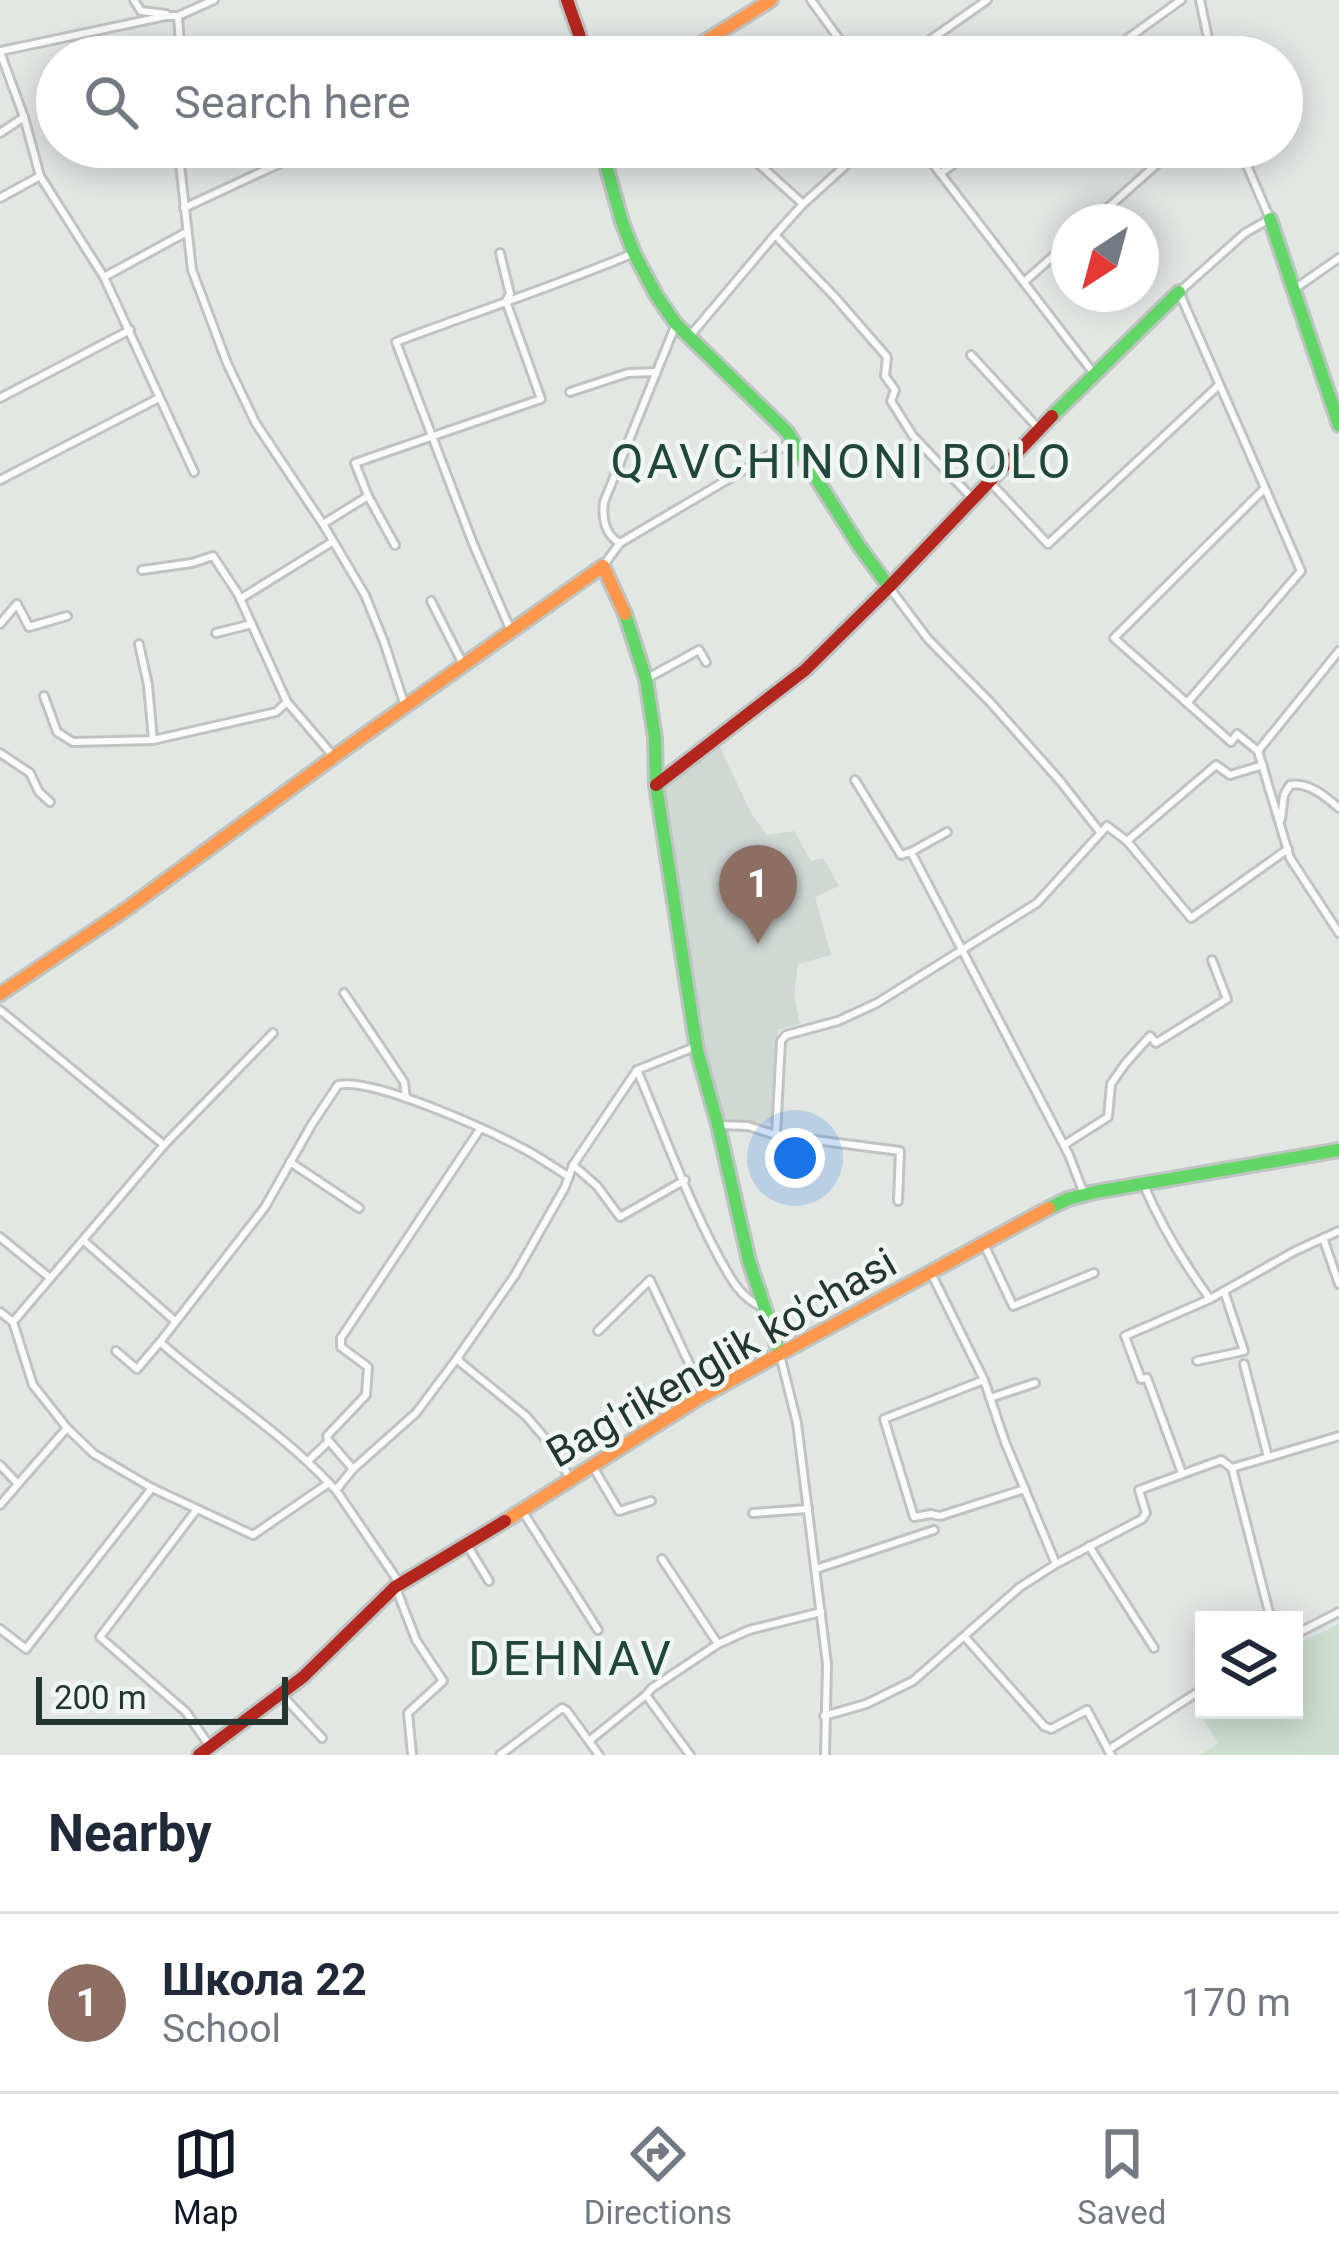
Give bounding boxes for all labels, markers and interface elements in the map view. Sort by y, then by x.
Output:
search box [36,36,1303,168]
icon: search [78,69,144,135]
text: Search here [174,76,411,129]
north arrow [1051,204,1159,312]
district label: QAVCHINONI BOLO [611,433,1073,490]
pin: 1 [719,845,797,944]
your location [765,1128,825,1188]
street label: Bag'rikenglik ko'chasi [538,1237,904,1477]
map controls [1195,1611,1303,1719]
button: layers [1195,1611,1303,1719]
district label: DEHNAV [468,1630,674,1687]
scale bar [36,1671,288,1724]
text: 200 m [54,1678,147,1717]
text: Nearby [48,1804,212,1863]
text: Школа 22 [162,1953,367,2006]
text: 1 [76,1980,98,2026]
text: 170 m [1181,1980,1291,2026]
text: School [162,2006,281,2052]
tab: Map [173,2121,239,2232]
tab: Directions [584,2121,732,2232]
tab: Saved [1077,2121,1166,2232]

